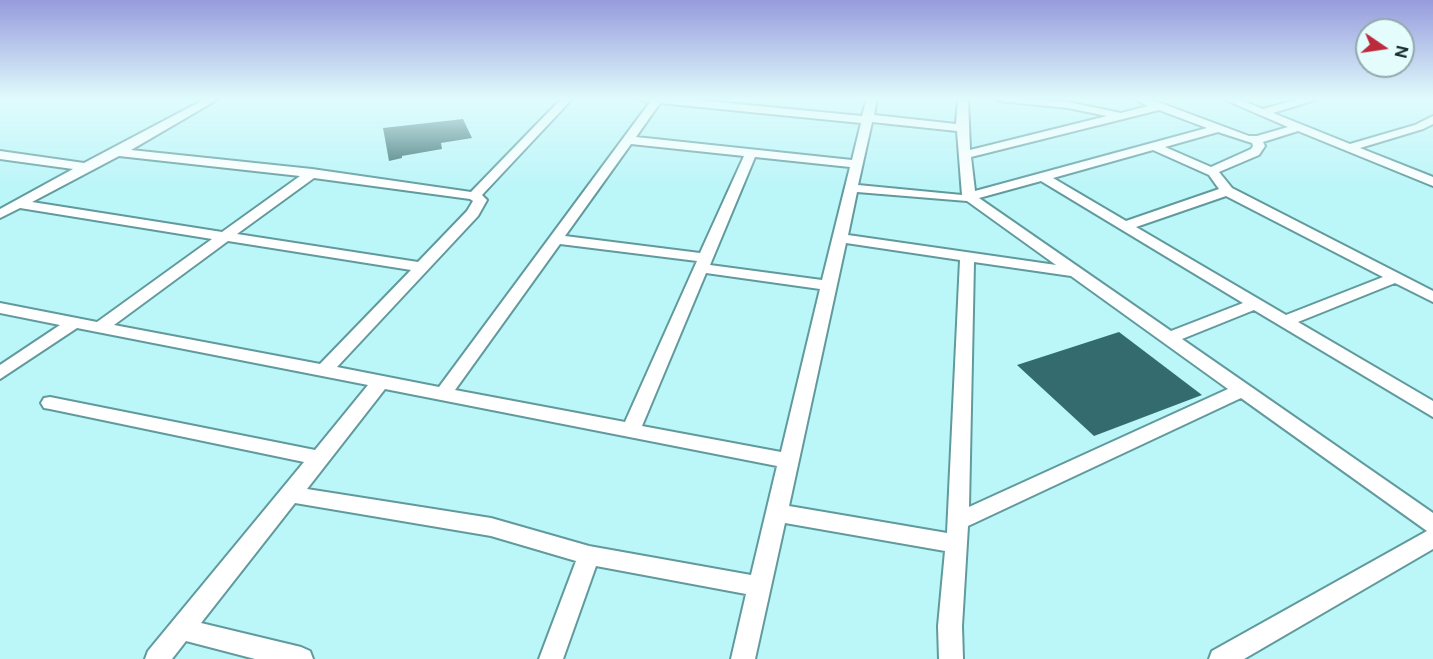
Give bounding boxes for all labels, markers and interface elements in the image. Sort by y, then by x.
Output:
north arrow [1355,18,1415,78]
text: N [1390,43,1412,60]

